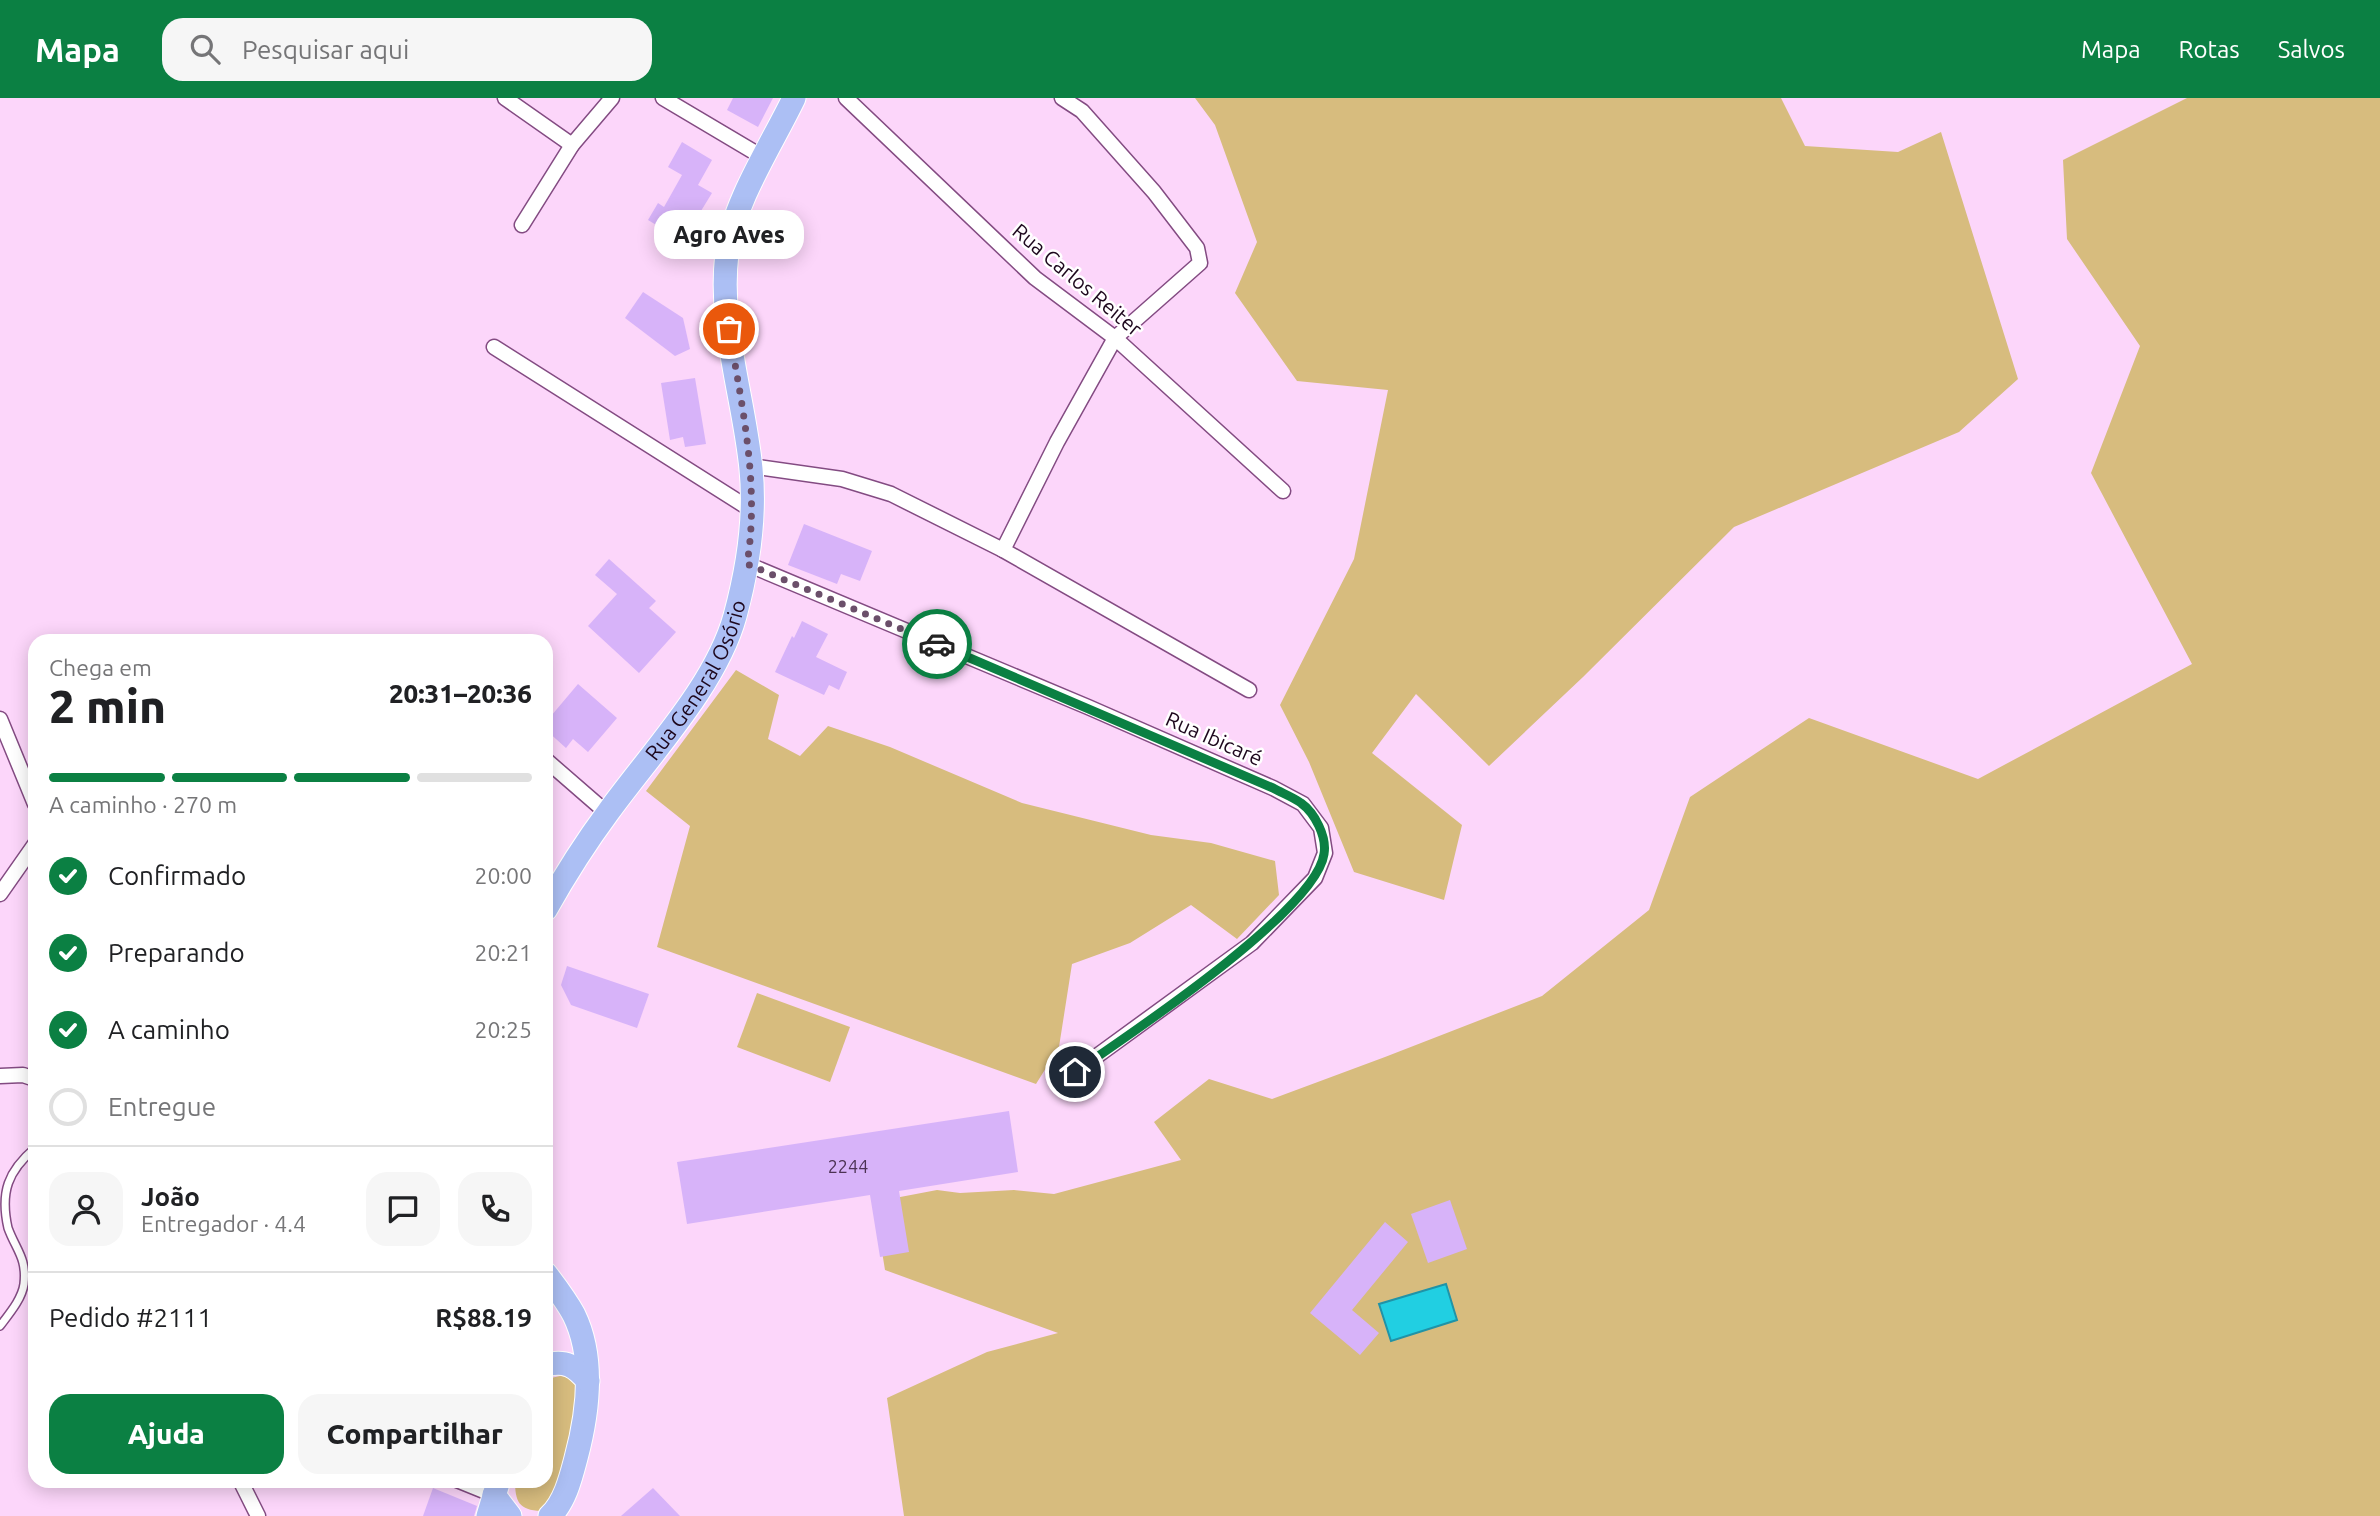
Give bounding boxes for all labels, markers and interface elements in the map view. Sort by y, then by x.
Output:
search box [162,18,652,81]
icon: search [186,30,224,68]
text: Mapa [35,31,120,68]
text: Pesquisar aqui [242,35,409,64]
text: Mapa [2081,36,2141,63]
text: Rotas [2179,36,2240,63]
text: Salvos [2278,36,2345,63]
callout: Agro Aves [654,210,804,259]
street label: Rua Carlos Reiter [1008,218,1147,340]
text: Agro Aves [673,222,785,247]
pin [699,299,759,359]
icon: bag [710,310,748,348]
street label: Rua General Osório [640,597,750,765]
courier [902,609,972,679]
icon: car [918,625,956,663]
text: Chega em [49,655,152,680]
text: 20:31–20:36 [389,679,532,708]
text: 2 min [49,680,166,732]
street label: Rua Ibicaré [1162,706,1267,770]
text: A caminho · 270 m [49,792,237,817]
icon: check [49,857,87,895]
text: Confirmado [108,861,246,890]
text: 20:00 [474,863,532,888]
icon: check [49,934,87,972]
text: Preparando [108,938,245,967]
text: 20:21 [474,940,532,965]
icon: check [49,1011,87,1049]
text: A caminho [108,1015,230,1044]
text: 20:25 [474,1017,532,1042]
pin [1045,1042,1105,1102]
icon: home [1056,1053,1094,1091]
text: Entregue [108,1092,216,1121]
house number: 2244 [828,1156,868,1176]
button: person [49,1172,123,1246]
button: chat [366,1172,440,1246]
button: phone [458,1172,532,1246]
text: João [141,1182,200,1211]
text: Entregador · 4.4 [141,1211,306,1236]
text: Pedido #2111 [49,1303,212,1332]
text: R$88.19 [435,1303,532,1332]
button: Ajuda [49,1394,284,1474]
button: Compartilhar [298,1394,532,1474]

